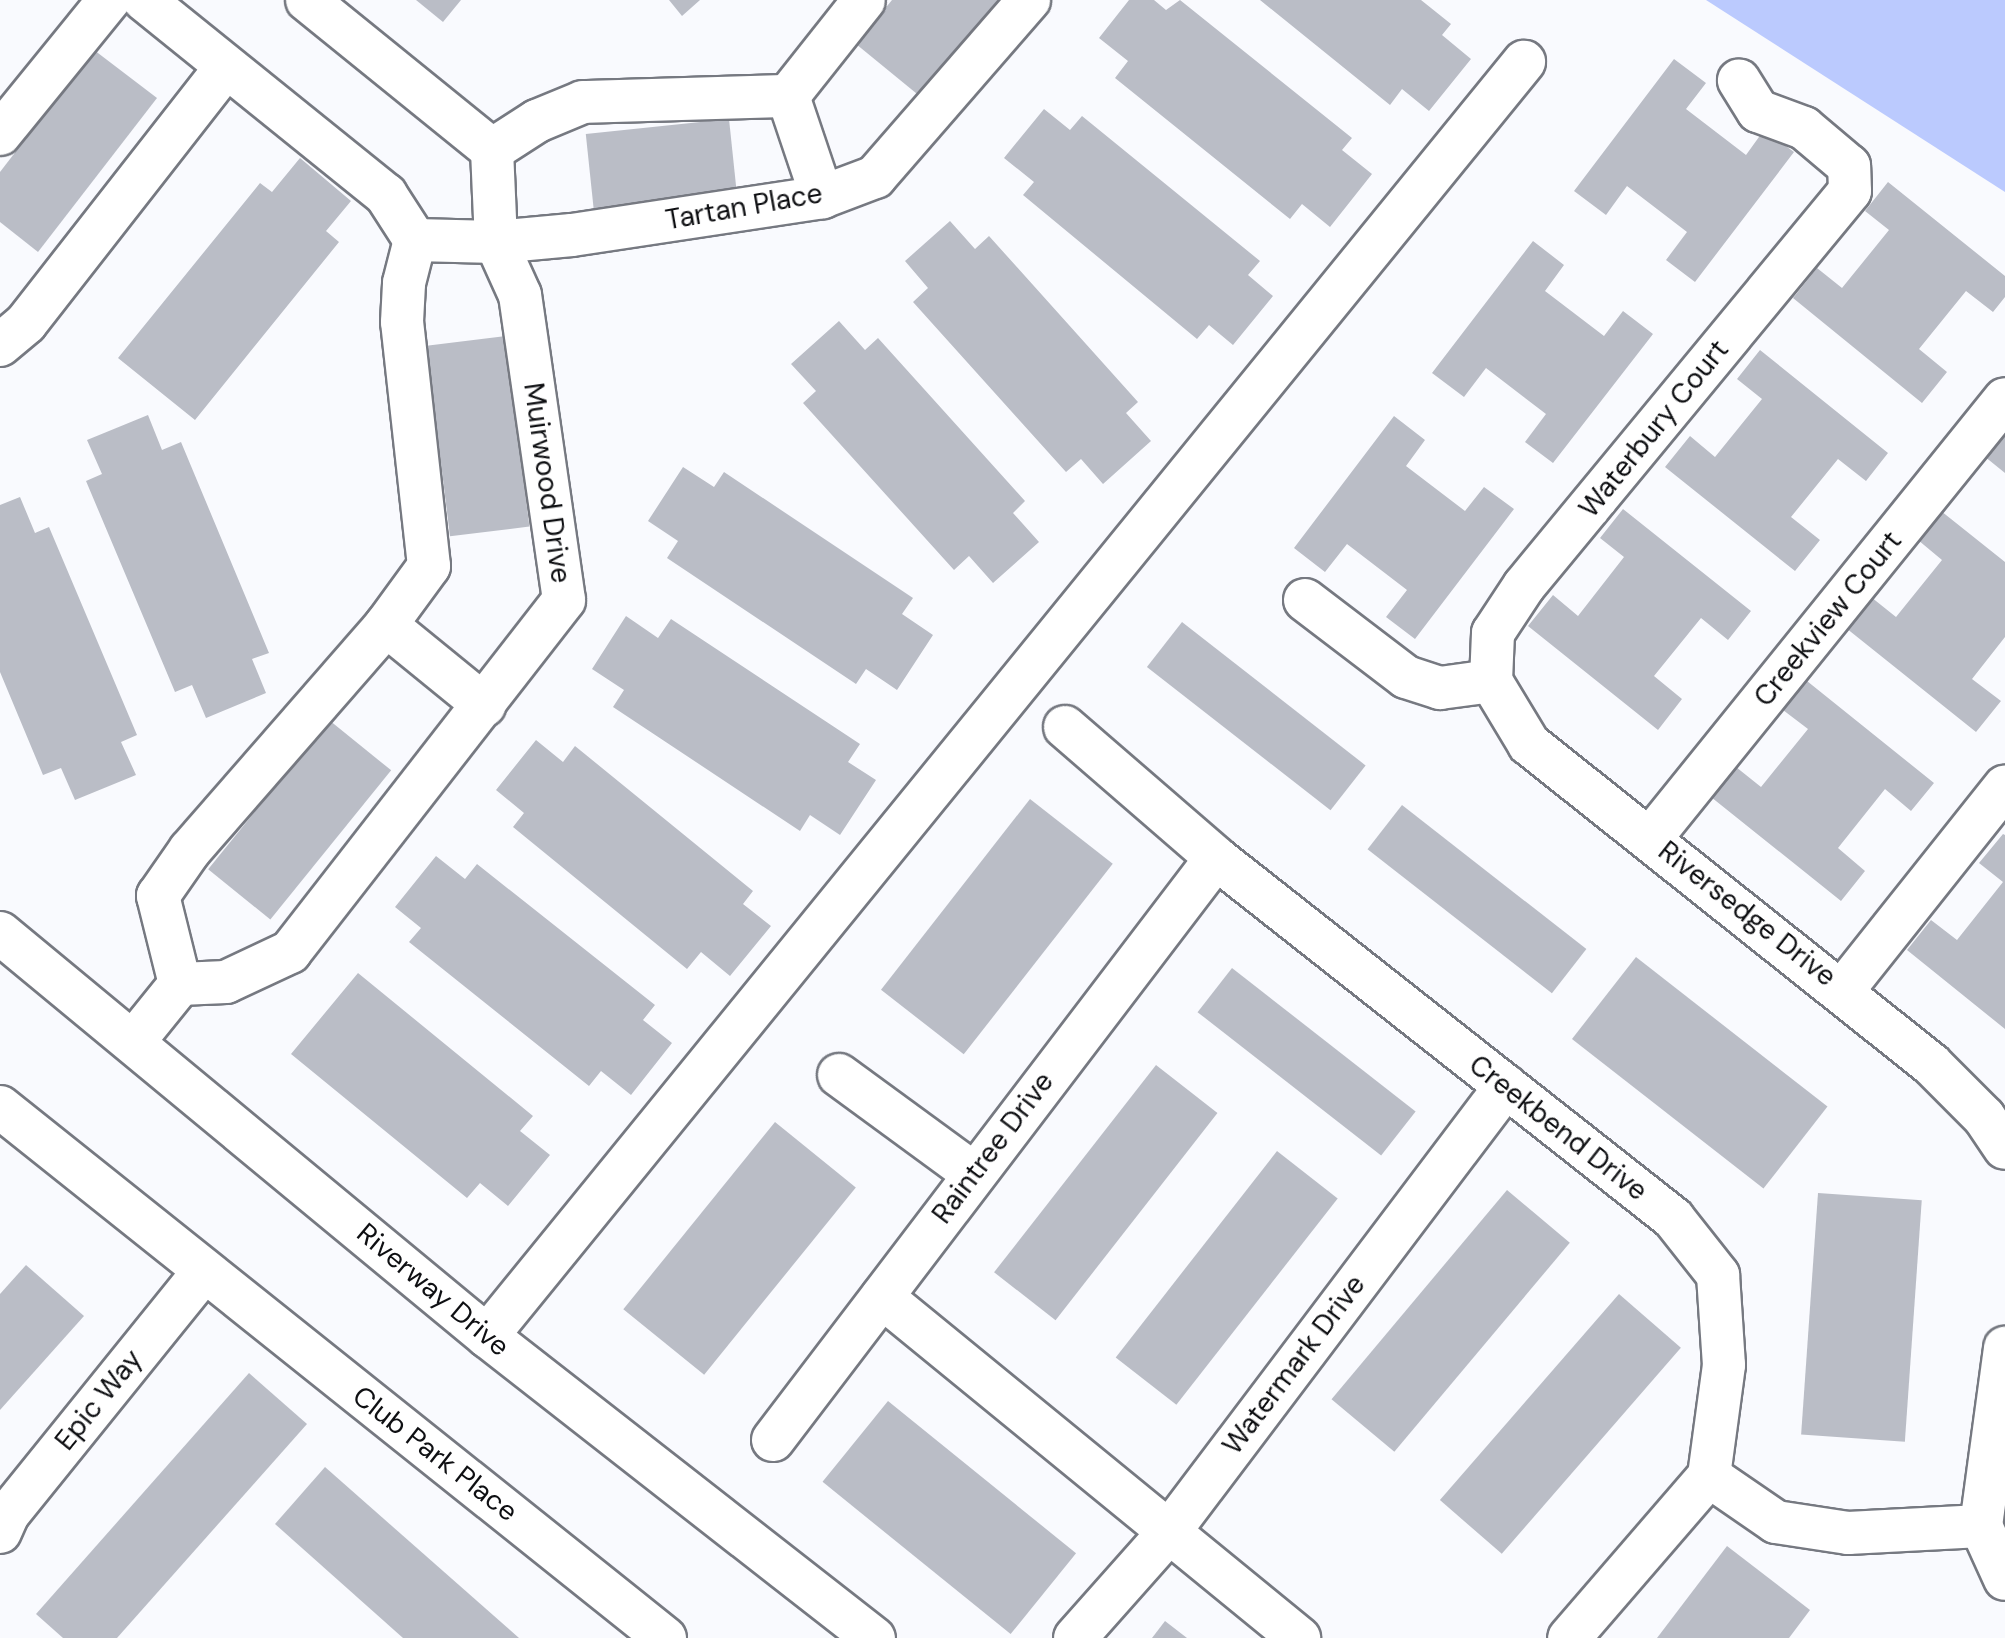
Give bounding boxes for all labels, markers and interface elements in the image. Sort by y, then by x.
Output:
street label: Tartan Place [663,177,825,237]
street label: Waterbury Court [1572,334,1736,524]
street label: Muirwood Drive [516,381,578,585]
street label: Creekview Court [1747,525,1909,713]
street label: Riversedge Drive [1652,834,1842,994]
street label: Creekbend Drive [1462,1048,1654,1208]
street label: Raintree Drive [925,1066,1061,1230]
street label: Riverway Drive [350,1216,516,1364]
street label: Watermark Drive [1216,1269,1372,1461]
street label: Epic Way [48,1343,150,1457]
street label: Club Park Place [346,1379,524,1529]

